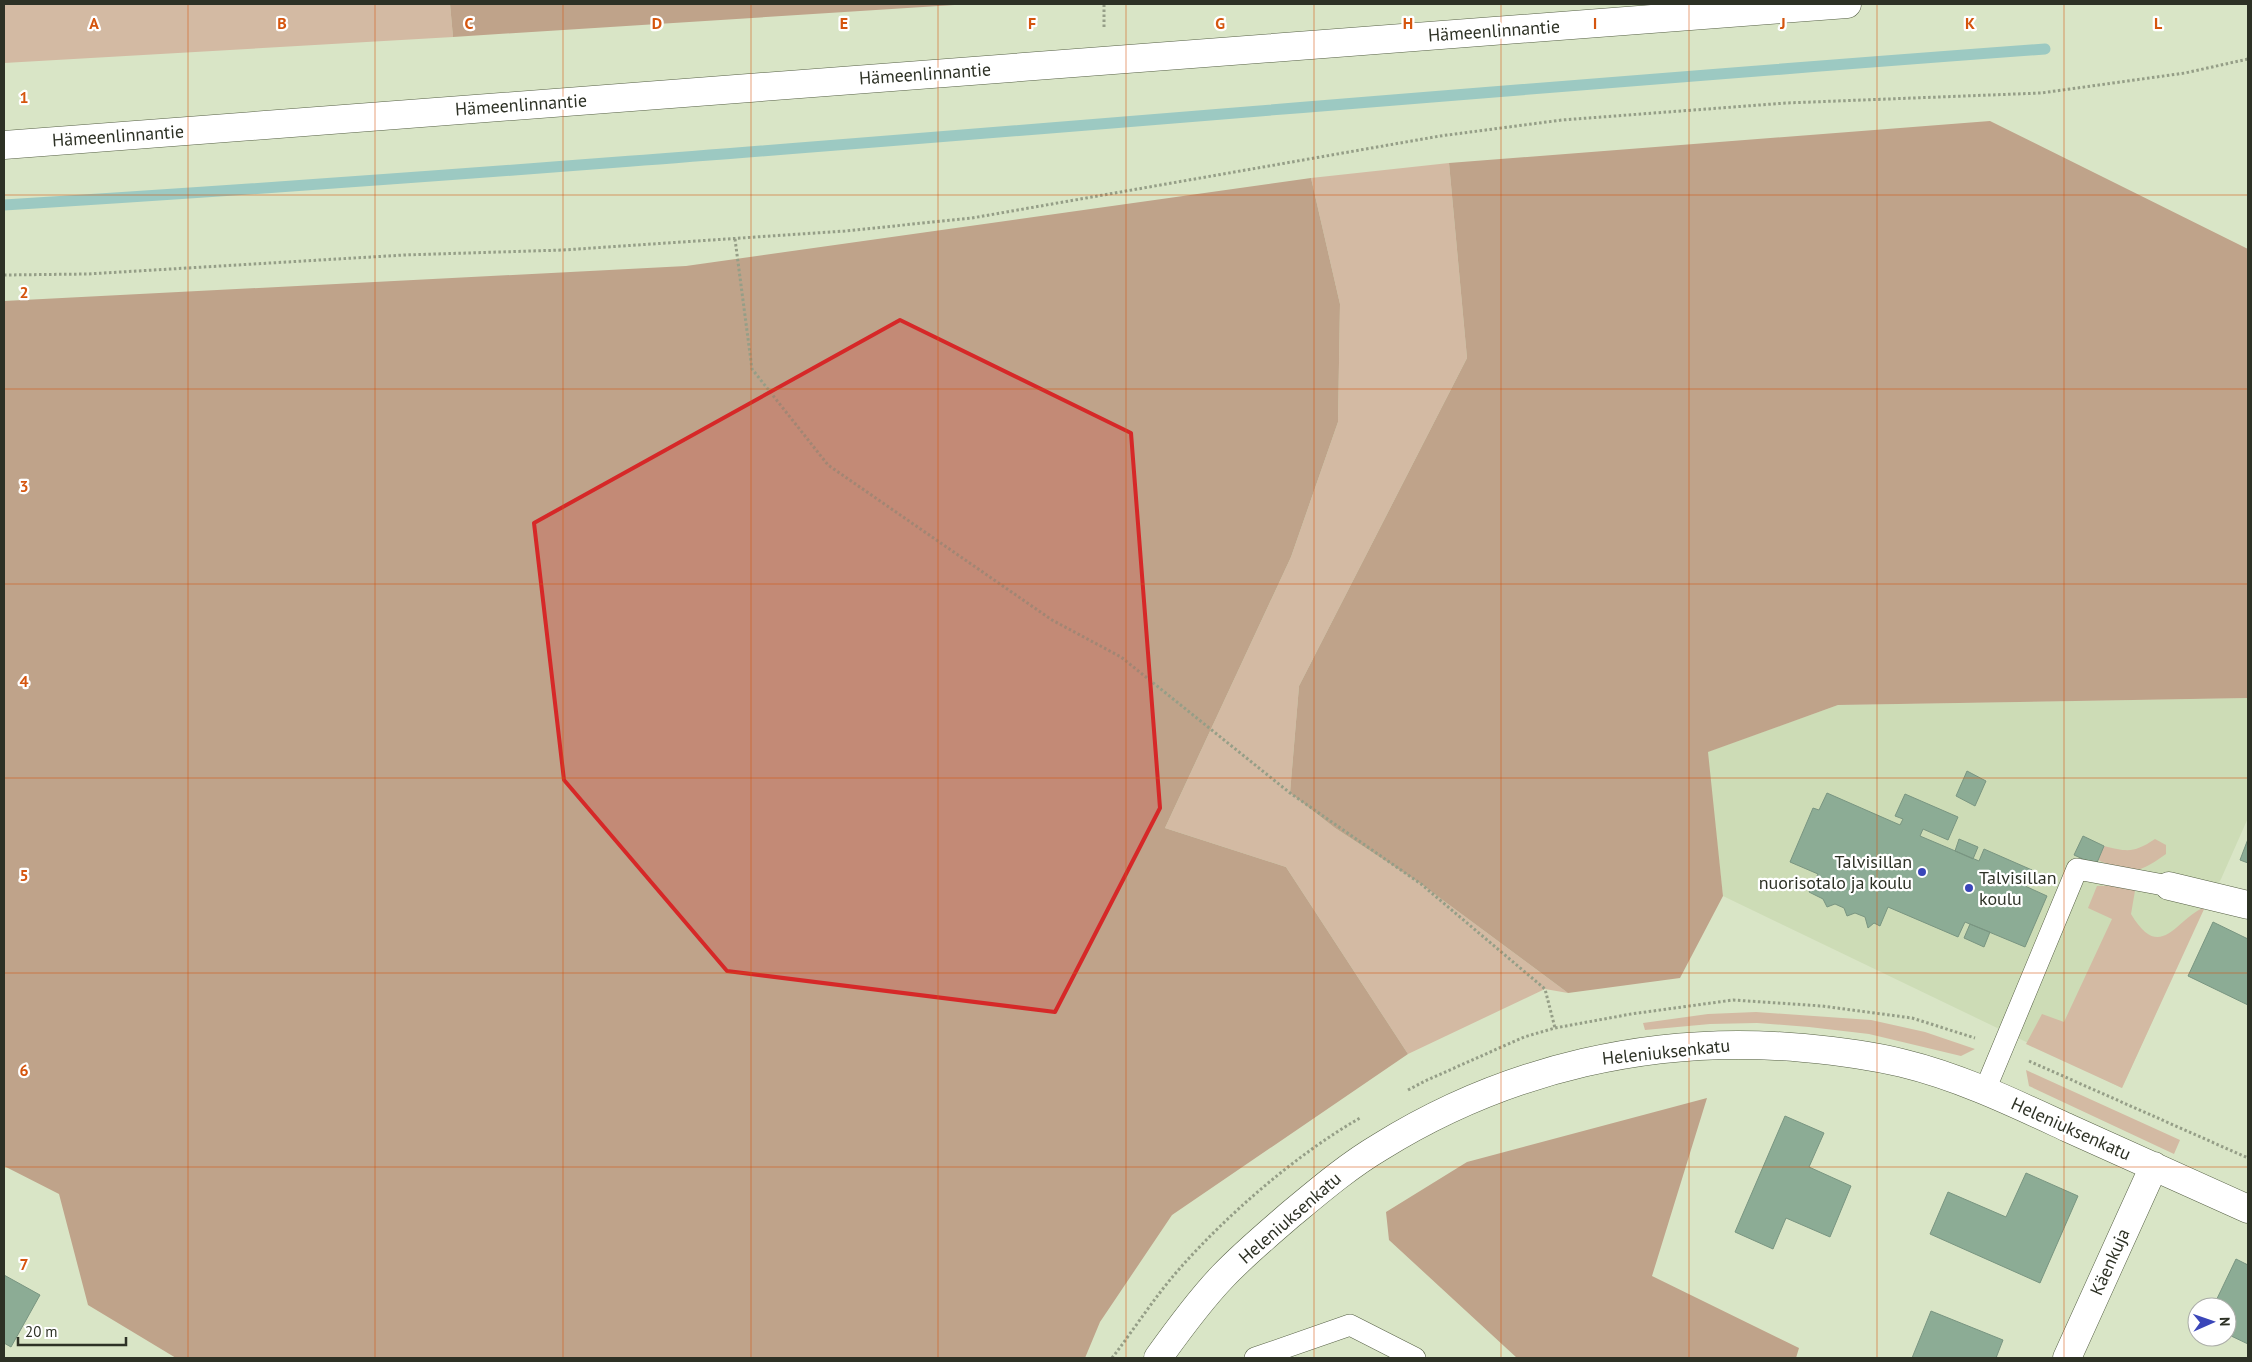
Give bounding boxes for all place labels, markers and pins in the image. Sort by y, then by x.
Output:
place label: Talvisillan nuorisotalo ja koulu [1759,850,1912,894]
marker: Talvisillan nuorisotalo ja koulu [1916,866,1928,878]
place label: Talvisillan koulu [1979,866,2056,910]
marker: Talvisillan koulu [1963,882,1975,894]

